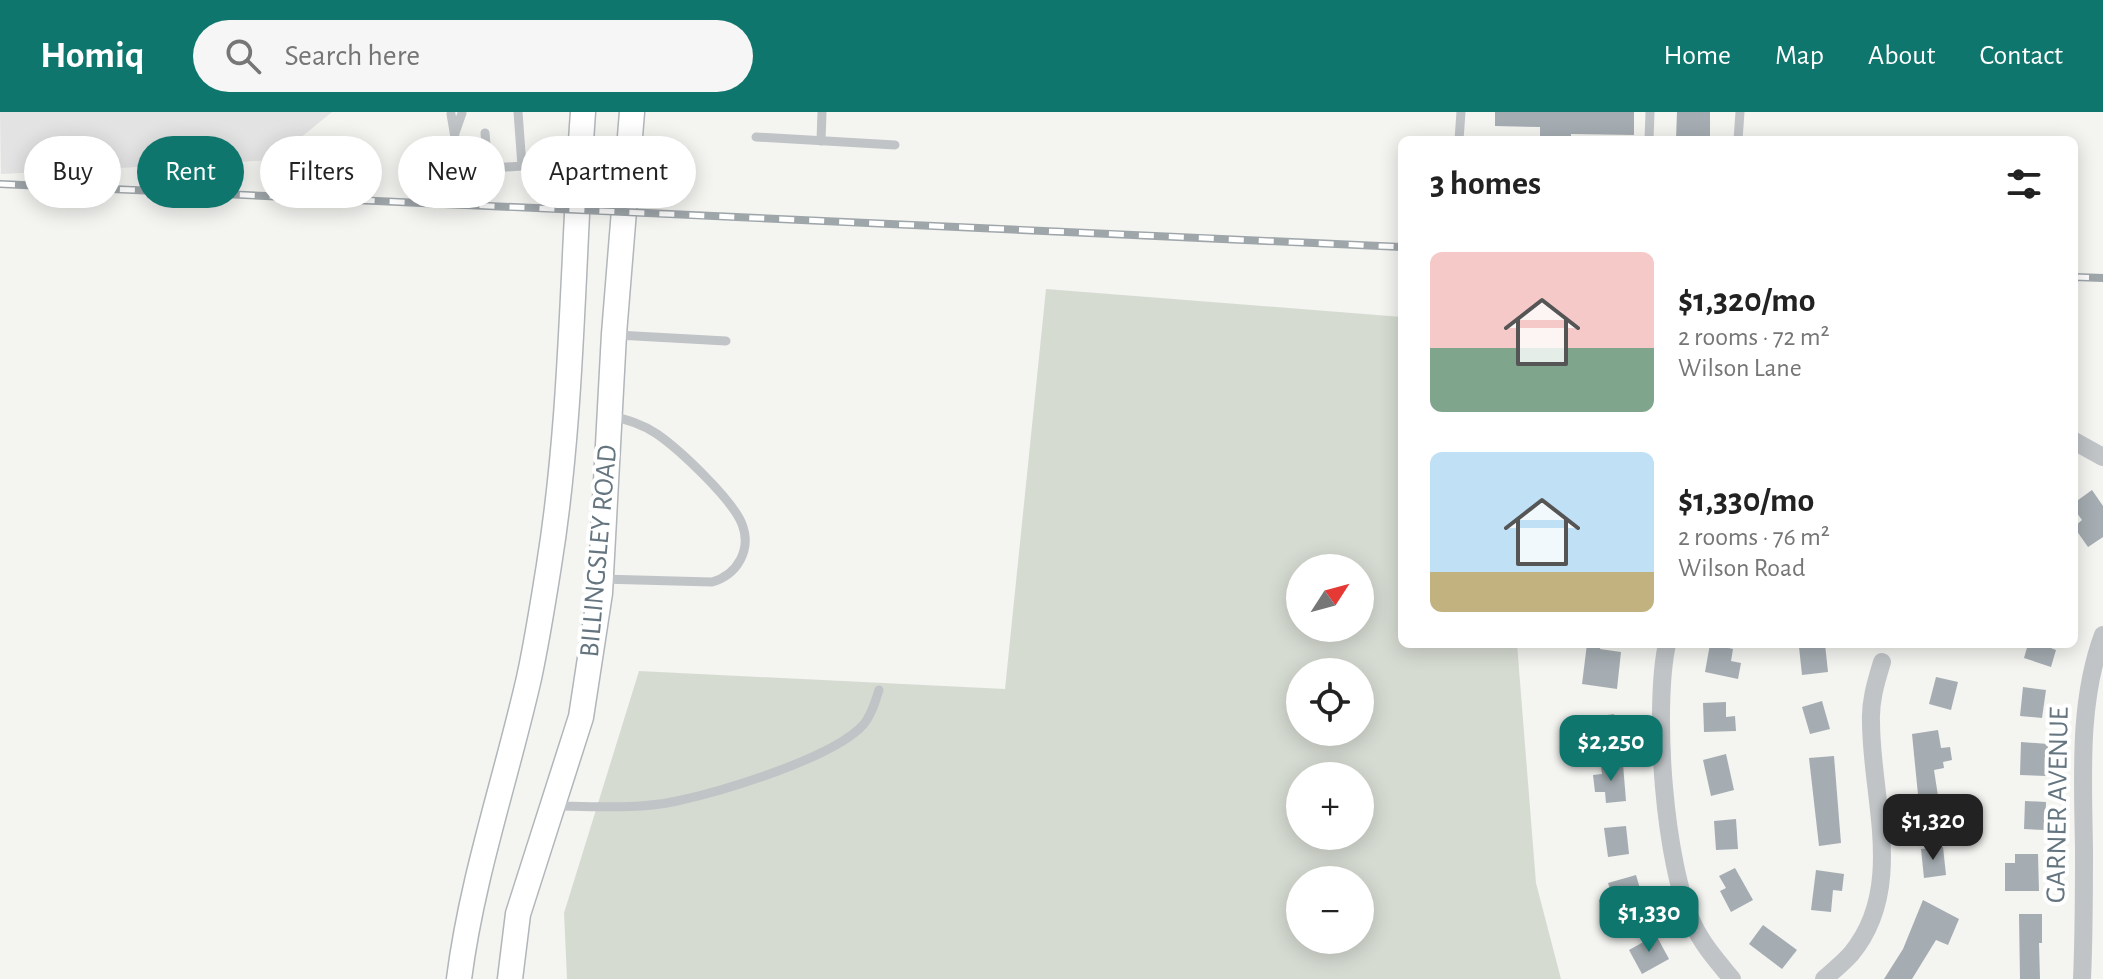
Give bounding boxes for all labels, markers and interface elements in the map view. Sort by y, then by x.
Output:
search box [193,20,753,92]
icon: search [221,34,265,78]
text: Homiq [40,37,145,75]
text: Search here [285,41,420,71]
text: Home [1664,42,1731,70]
text: Map [1775,42,1824,70]
text: About [1868,42,1936,70]
text: Contact [1980,42,2063,70]
chip: Buy [24,136,121,208]
chip: Rent [137,136,244,208]
chip: Filters [260,136,382,208]
chip: New [398,136,505,208]
chip: Apartment [521,136,696,208]
icon: filters [2002,162,2046,206]
text: 3 homes [1430,167,1541,201]
icon: home [1494,284,1590,380]
text: $1,320/mo [1678,284,1816,318]
text: 2 rooms · 72 m² [1678,324,1830,350]
text: Wilson Lane [1678,355,1802,381]
street label: BILLINGSLEY ROAD [576,443,622,659]
icon: home [1494,484,1590,580]
text: $1,330/mo [1678,484,1814,518]
text: 2 rooms · 76 m² [1678,524,1830,550]
north arrow [1286,554,1374,642]
map controls [1286,554,1374,954]
text: Wilson Road [1678,555,1805,581]
button: locate [1286,658,1374,746]
street label: GARNER AVENUE [2042,707,2074,903]
pin: $2,250 [1546,715,1676,783]
text: $2,250 [1578,728,1644,754]
button: + [1286,762,1374,850]
pin: $1,320 [1868,794,1998,862]
text: $1,320 [1901,807,1965,833]
button: − [1286,866,1374,954]
pin: $1,330 [1584,886,1714,954]
text: $1,330 [1618,899,1680,925]

